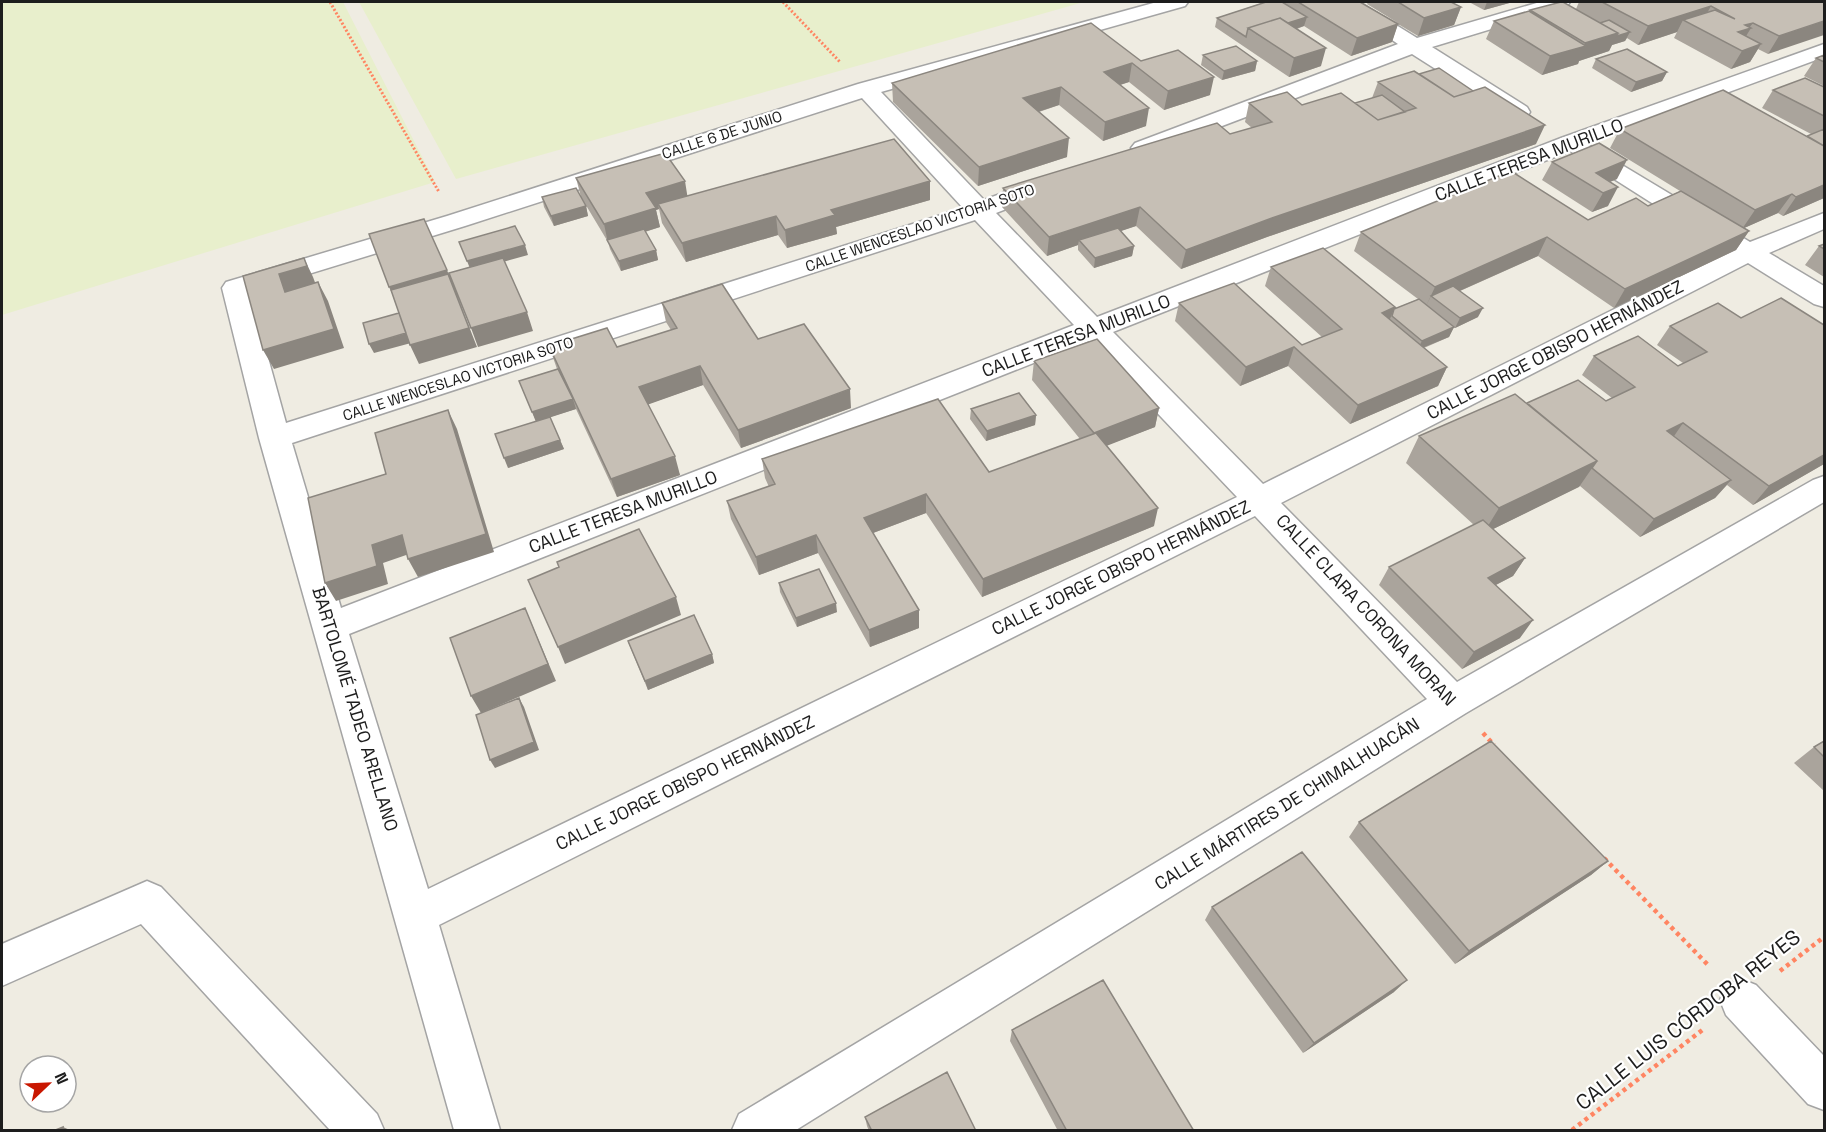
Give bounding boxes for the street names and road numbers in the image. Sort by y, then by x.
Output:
street label: CALLE 6 DE JUNIO [659,106,784,163]
street label: CALLE TERESA MURILLO [1431,113,1626,206]
street label: CALLE WENCESLAO VICTORIA SOTO [803,179,1037,276]
street label: CALLE JORGE OBISPO HERNÁNDEZ [1423,275,1687,425]
street label: CALLE TERESA MURILLO [978,289,1173,382]
street label: CALLE WENCESLAO VICTORIA SOTO [340,332,576,425]
street label: CALLE TERESA MURILLO [525,465,720,558]
street label: CALLE JORGE OBISPO HERNÁNDEZ [988,495,1254,640]
street label: CALLE CLARA CORONA MORAN [1271,509,1461,710]
street label: BARTOLOMÉ TADEO ARELLANO [307,584,404,834]
street label: CALLE JORGE OBISPO HERNÁNDEZ [552,710,818,855]
street label: CALLE MÁRTIRES DE CHIMALHUACÁN [1150,712,1423,895]
street label: CALLE LUIS CÓRDOBA REYES [1570,923,1806,1116]

